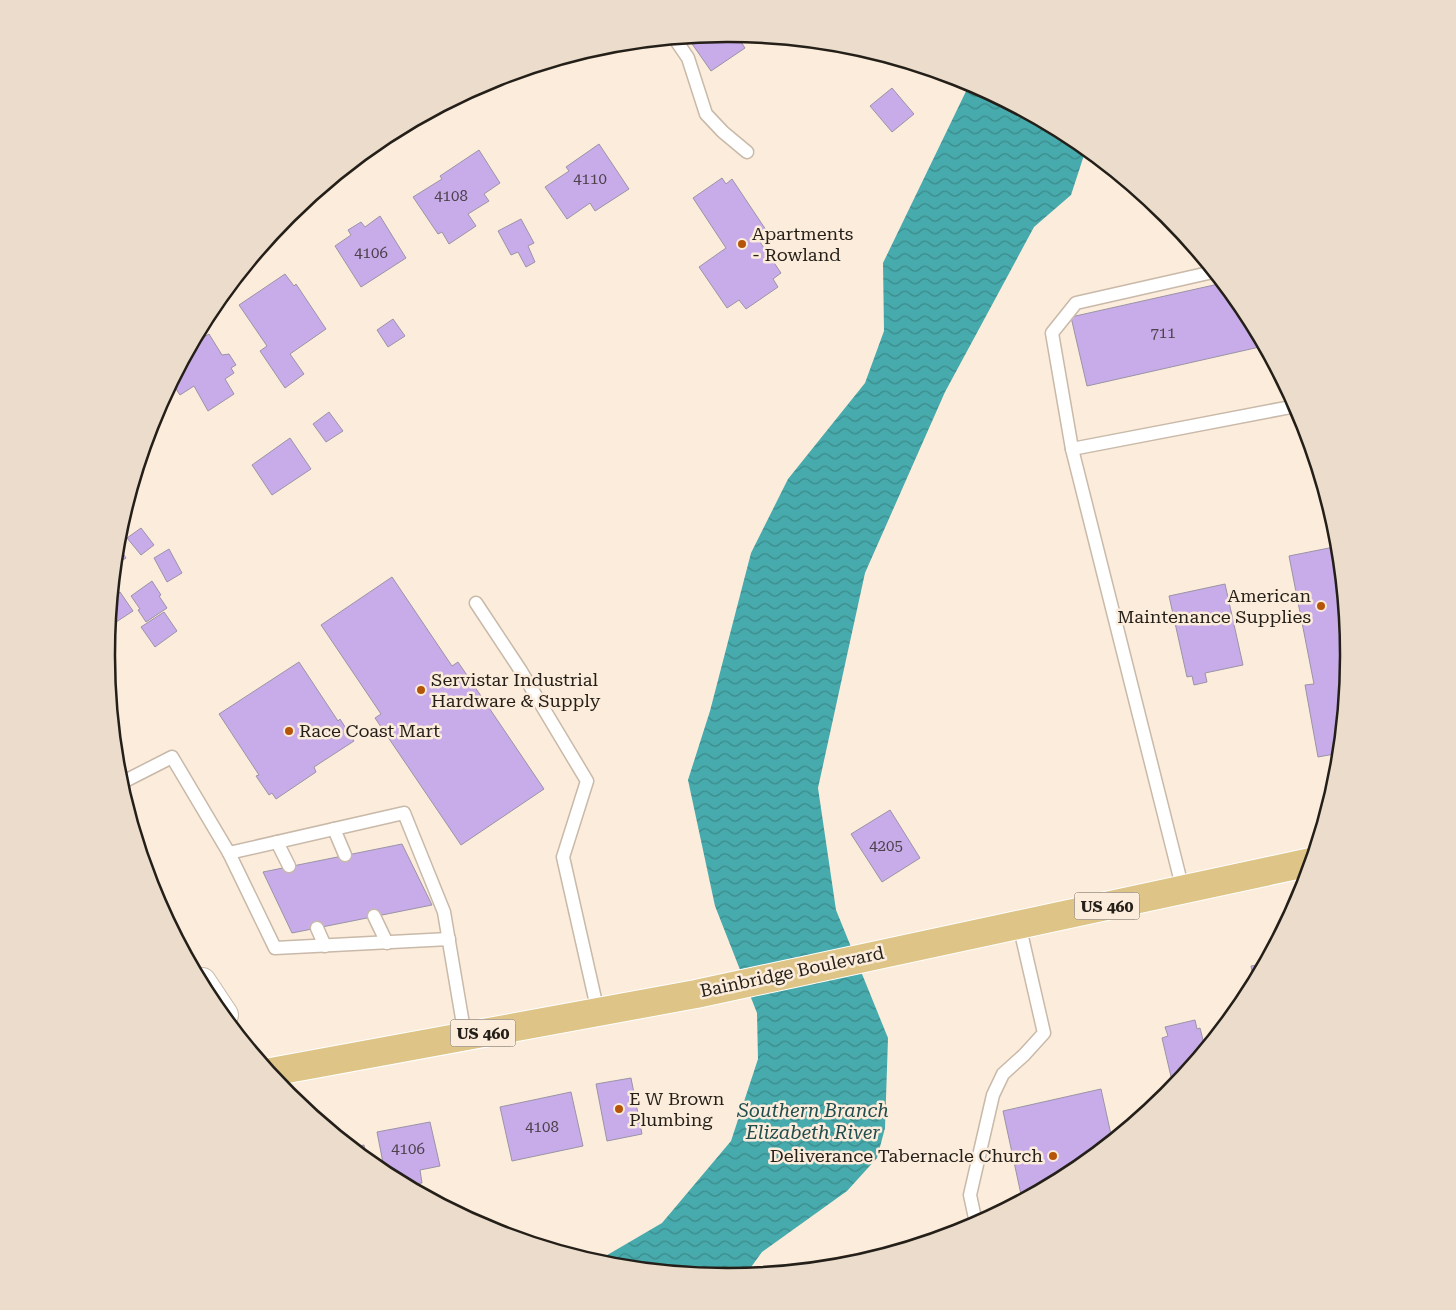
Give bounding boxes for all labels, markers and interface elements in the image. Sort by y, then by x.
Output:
house number: 4110 [573,170,607,188]
house number: 4108 [434,187,468,205]
place label: Apartments - Rowland [752,223,853,265]
marker: Apartments - Rowland [736,238,748,250]
house number: 4106 [354,244,388,262]
house number: 711 [1150,324,1176,342]
place label: American Maintenance Supplies [1117,585,1311,627]
marker: American Maintenance Supplies [1315,600,1327,612]
place label: Servistar Industrial Hardware & Supply [431,669,601,711]
marker: Servistar Industrial Hardware & Supply [415,684,427,696]
place label: Race Coast Mart [299,720,440,741]
marker: Race Coast Mart [283,725,295,737]
house number: 4205 [869,837,903,855]
road number: US 460 [1074,892,1140,919]
street label: Bainbridge Boulevard [698,942,886,1001]
road number: US 460 [450,1020,516,1046]
place label: E W Brown Plumbing [629,1088,725,1130]
water label: Southern Branch Elizabeth River [736,1099,889,1144]
marker: E W Brown Plumbing [613,1103,625,1115]
house number: 4108 [525,1118,559,1136]
house number: 4106 [391,1140,425,1158]
place label: Deliverance Tabernacle Church [770,1145,1043,1166]
marker: Deliverance Tabernacle Church [1047,1150,1059,1162]

